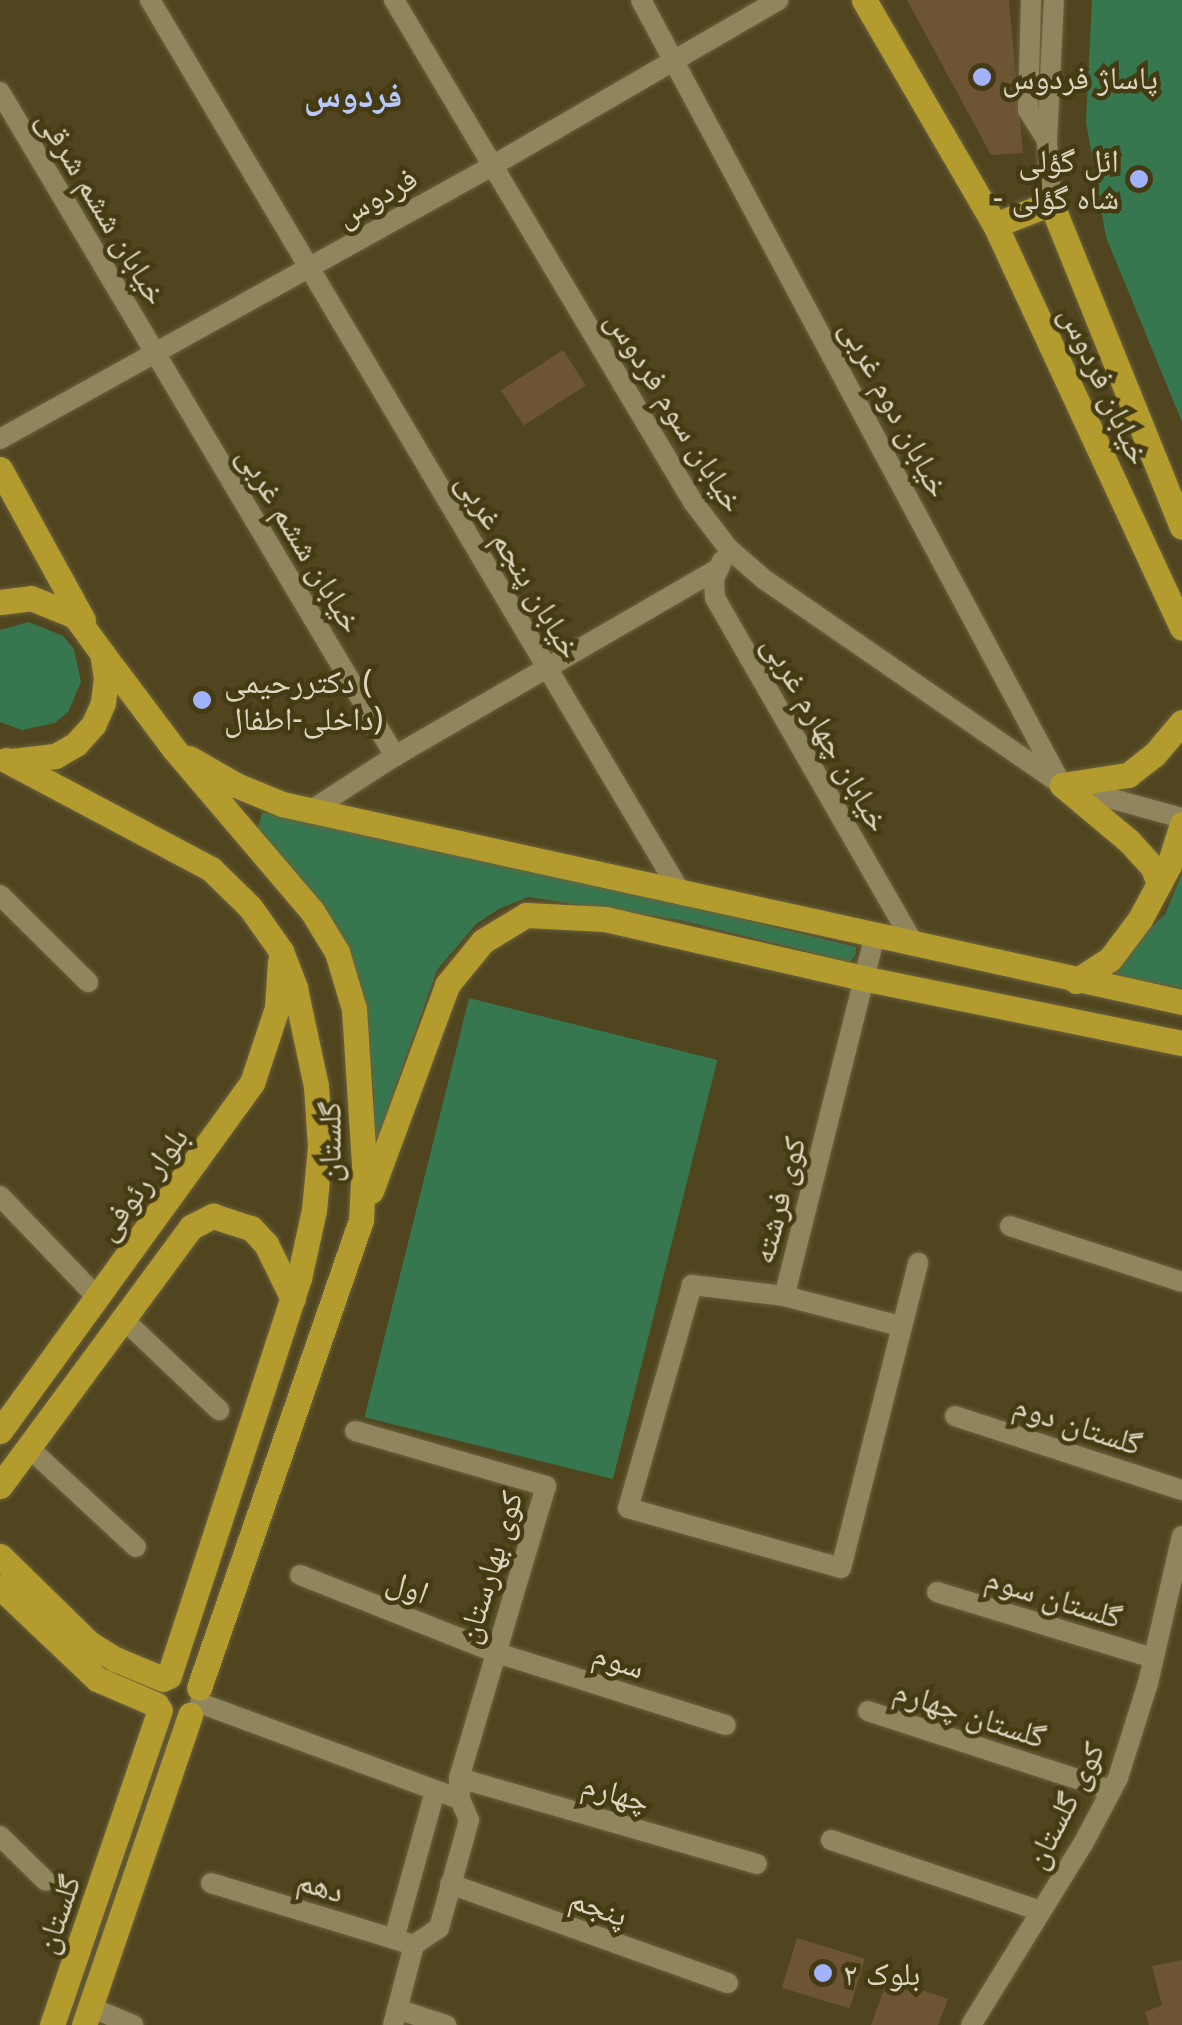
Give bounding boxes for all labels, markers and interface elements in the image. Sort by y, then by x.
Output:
place label: پاساژ فردوس [1002,58,1158,96]
marker: پاساژ فردوس [971,66,993,88]
district label: فردوس [304,73,402,115]
street label: خیابان ششم شرقی [30,102,176,312]
place label: ائل گؤلی - شاه گؤلی [993,142,1119,217]
street label: فردوس [329,158,423,234]
marker: ائل گؤلی - شاه گؤلی [1128,168,1150,190]
street label: خیابان فردوس [1052,299,1160,471]
street label: خیابان سوم فردوس [599,303,753,519]
street label: خیابان دوم غربی [833,312,959,504]
street label: خیابان ششم غربی [230,439,372,639]
street label: خیابان پنجم غربی [449,465,591,665]
street label: خیابان چهارم غربی [755,628,899,838]
place label: دکتررحیمی ( داخلی-اطفال) [224,663,383,738]
marker: دکتررحیمی ( داخلی-اطفال) [189,687,215,713]
street label: گلستان [310,1102,348,1182]
street label: بلوار رئوفی [86,1119,196,1247]
street label: کوی فرشته [743,1132,813,1268]
street label: گلستان دوم [1009,1385,1147,1463]
street label: کوی بهارستان [448,1486,530,1648]
street label: گلستان سوم [981,1558,1127,1636]
street label: اول [382,1561,434,1611]
street label: سوم [588,1634,650,1686]
street label: گلستان چهارم [889,1670,1051,1756]
street label: کوی گلستان [1016,1735,1112,1875]
street label: چهارم [578,1764,654,1820]
street label: دهم [293,1860,349,1910]
street label: گلستان [26,1870,88,1958]
street label: پنجم [565,1878,633,1934]
place label: بلوک ۲ [843,1954,920,1992]
marker: بلوک ۲ [812,1962,834,1984]

